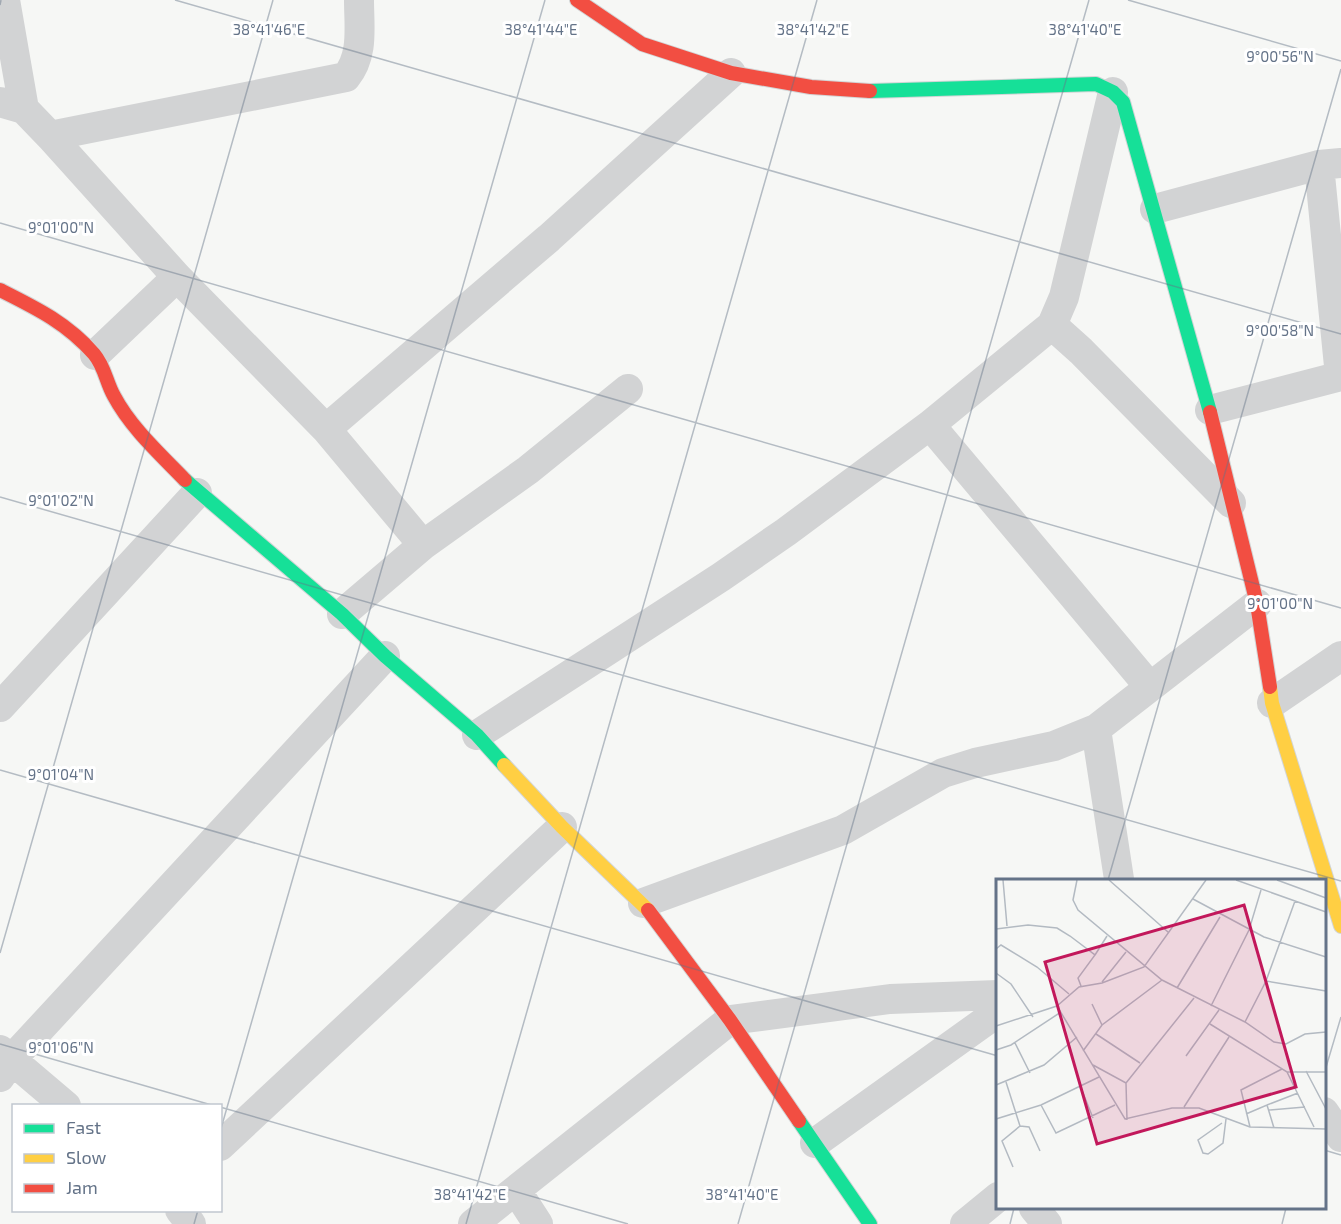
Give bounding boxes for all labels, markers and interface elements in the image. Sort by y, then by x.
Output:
text: 38°41'46"E [233,20,305,38]
text: 38°41'44"E [504,20,578,38]
text: 38°41'42"E [777,20,849,38]
text: 38°41'40"E [1049,20,1121,38]
text: 9°00'56"N [1246,47,1314,65]
text: 9°01'00"N [28,218,94,236]
text: 9°00'58"N [1246,321,1314,339]
text: 9°01'02"N [28,491,94,509]
text: 9°01'00"N [1247,594,1313,612]
text: 9°01'04"N [28,765,94,783]
inset map [996,879,1326,1209]
text: 9°01'06"N [28,1038,94,1056]
legend [12,1104,222,1212]
text: Fast [66,1116,101,1138]
text: Slow [66,1146,107,1168]
text: Jam [66,1176,98,1198]
text: 38°41'42"E [434,1185,506,1203]
text: 38°41'40"E [706,1185,778,1203]

